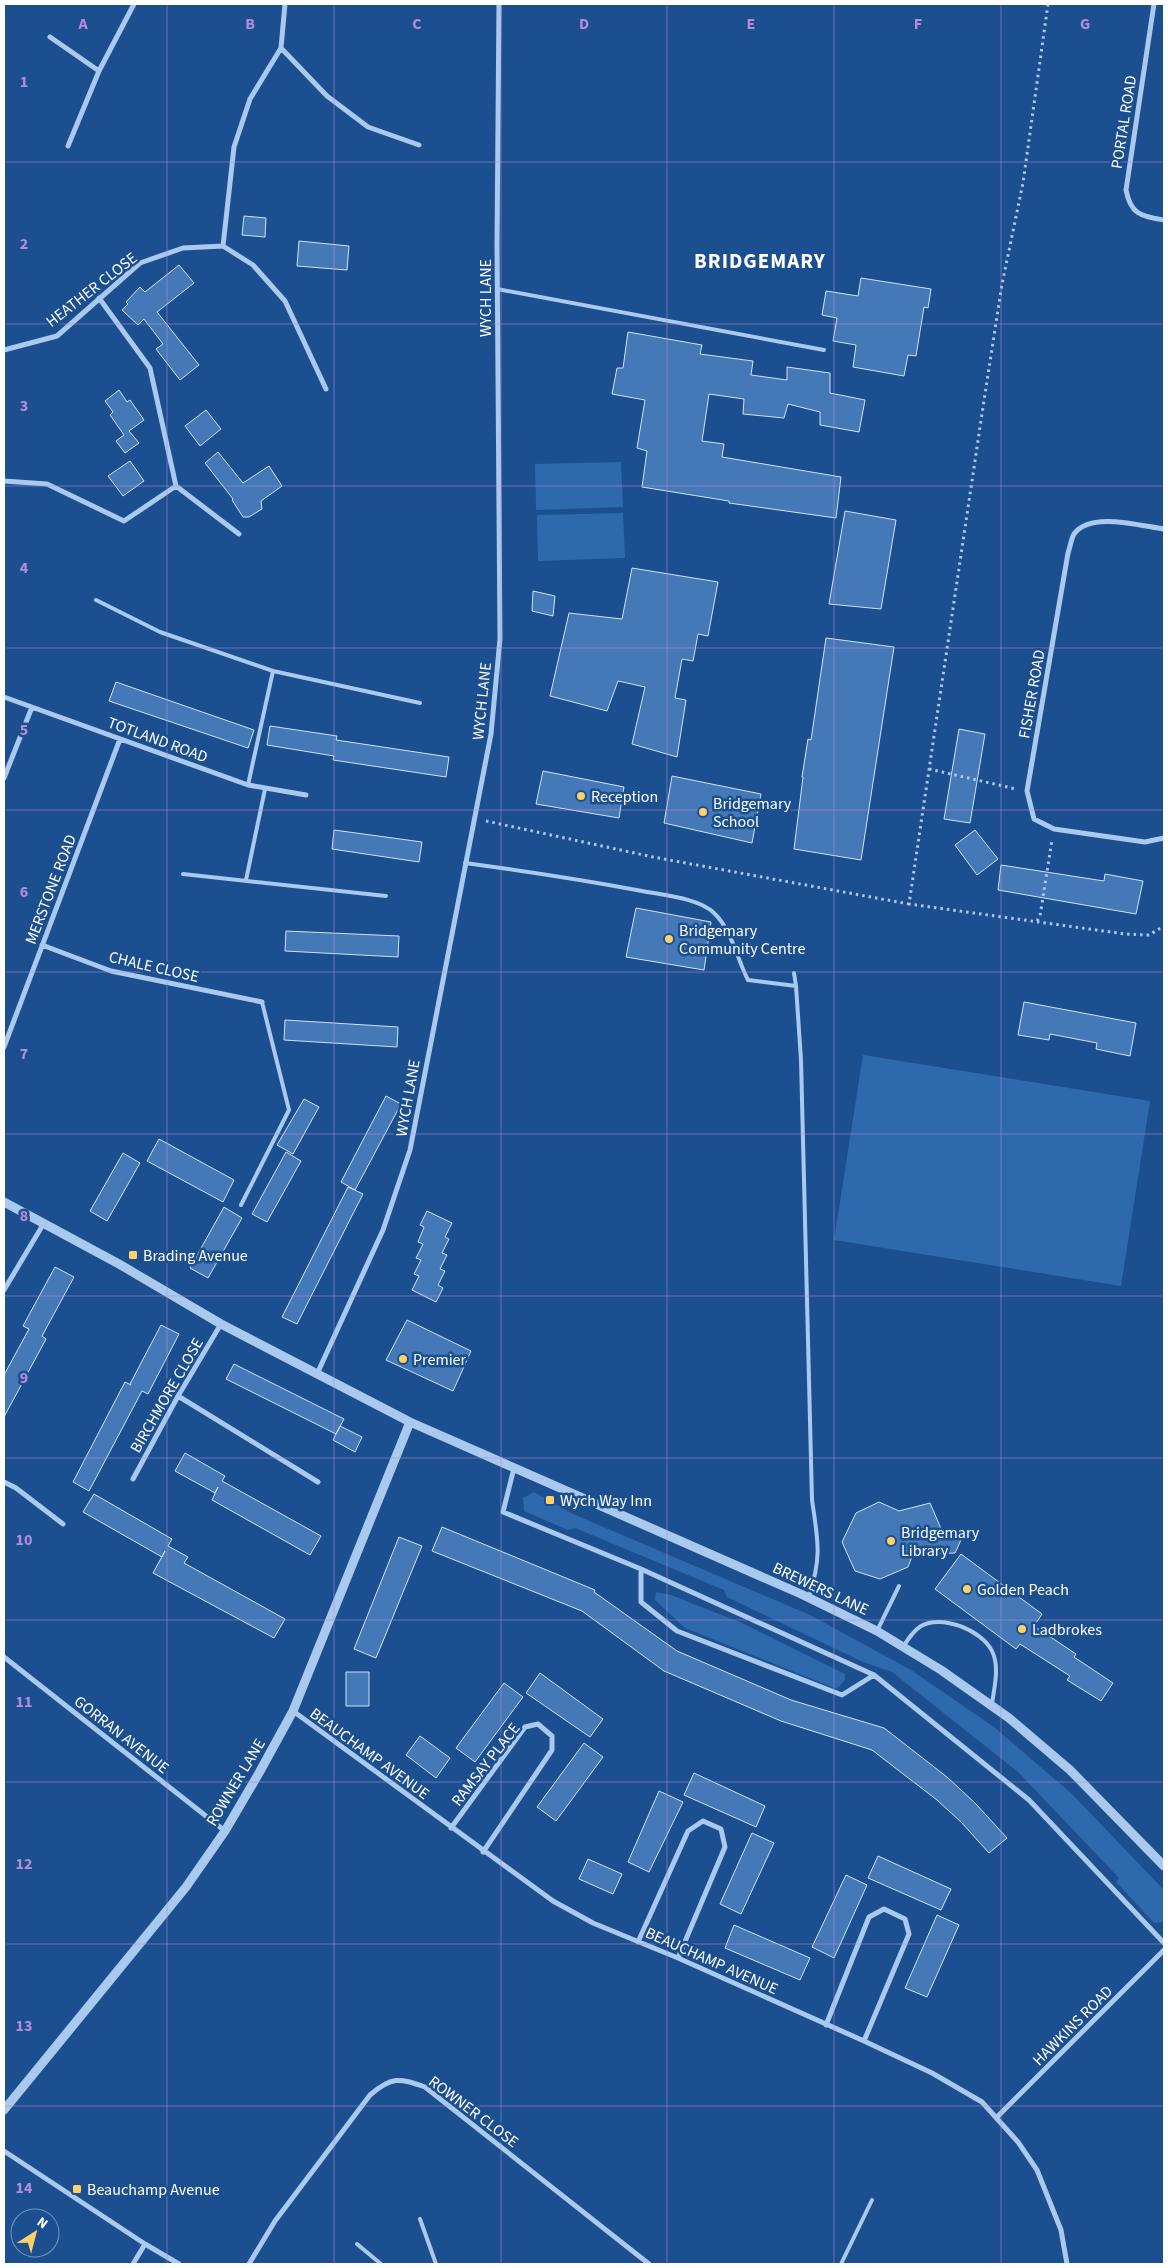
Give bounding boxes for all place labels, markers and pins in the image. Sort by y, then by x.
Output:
place label: Reception [591,786,658,808]
marker: Reception [575,790,587,802]
place label: Bridgemary School [713,793,792,833]
marker: Bridgemary School [697,806,709,818]
place label: Bridgemary Community Centre [679,920,805,960]
marker: Bridgemary Community Centre [663,933,675,945]
place label: Brading Avenue [143,1245,248,1267]
marker: Brading Avenue [127,1249,139,1261]
place label: Premier [413,1349,467,1371]
marker: Premier [397,1353,409,1365]
place label: Wych Way Inn [560,1490,652,1512]
marker: Wych Way Inn [544,1494,556,1506]
place label: Bridgemary Library [901,1522,980,1562]
marker: Bridgemary Library [885,1535,897,1547]
place label: Golden Peach [977,1579,1069,1601]
marker: Golden Peach [961,1583,973,1595]
place label: Ladbrokes [1032,1619,1102,1641]
marker: Ladbrokes [1016,1623,1028,1635]
place label: Beauchamp Avenue [87,2179,220,2201]
marker: Beauchamp Avenue [71,2183,83,2195]

